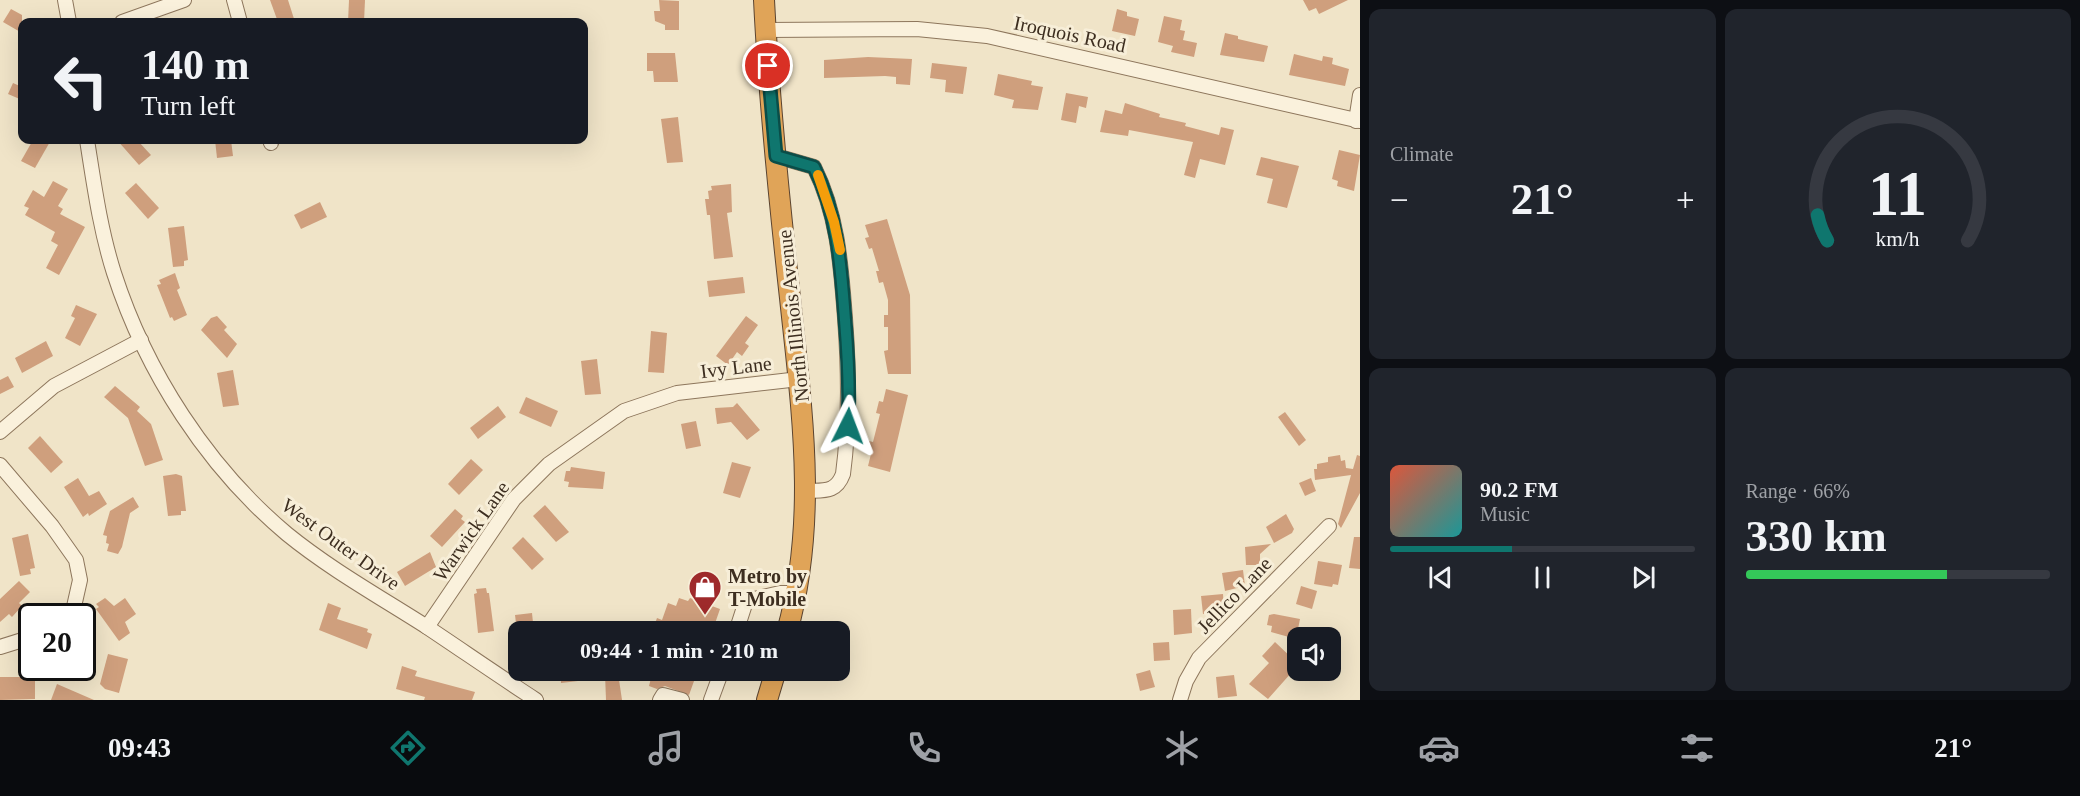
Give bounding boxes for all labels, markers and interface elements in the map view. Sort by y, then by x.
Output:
street label: Iroquois Road [1012,11,1128,58]
pin [742,40,793,91]
icon: left [42,42,120,120]
text: 140 m [141,42,250,88]
icon: arrive [751,49,784,82]
text: Turn left [141,91,235,121]
text: Climate [1390,143,1453,165]
text: 11 [1868,159,1927,228]
text: 21° [1511,174,1574,224]
text: − [1390,182,1409,218]
text: + [1676,182,1695,218]
text: km/h [1876,227,1920,251]
street label: North Illinois Avenue [773,229,813,403]
street label: Ivy Lane [699,352,773,383]
position arrow [816,394,880,458]
street label: Warwick Lane [429,477,514,585]
text: 90.2 FM [1480,477,1558,502]
text: Range · 66% [1746,480,1850,502]
street label: West Outer Drive [278,494,404,594]
text: Music [1480,503,1530,525]
text: 330 km [1746,511,1887,561]
street label: Jellico Lane [1192,552,1276,638]
icon: previous [1424,561,1457,594]
icon: pause [1526,561,1559,594]
icon: next [1627,561,1660,594]
place label: Metro by T-Mobile [728,565,807,610]
shop icon: Metro by T-Mobile [687,569,723,616]
speed limit sign: 20 [18,603,96,681]
map controls [1287,627,1341,681]
button: sound [1287,627,1341,681]
text: 09:44 · 1 min · 210 m [580,638,778,663]
icon: directions [387,727,429,769]
icon: music [645,727,687,769]
icon: phone [903,727,945,769]
icon: climate [1161,727,1203,769]
icon: car [1418,727,1460,769]
icon: filters [1676,727,1718,769]
text: 09:43 [108,733,171,763]
text: 21° [1934,733,1972,763]

